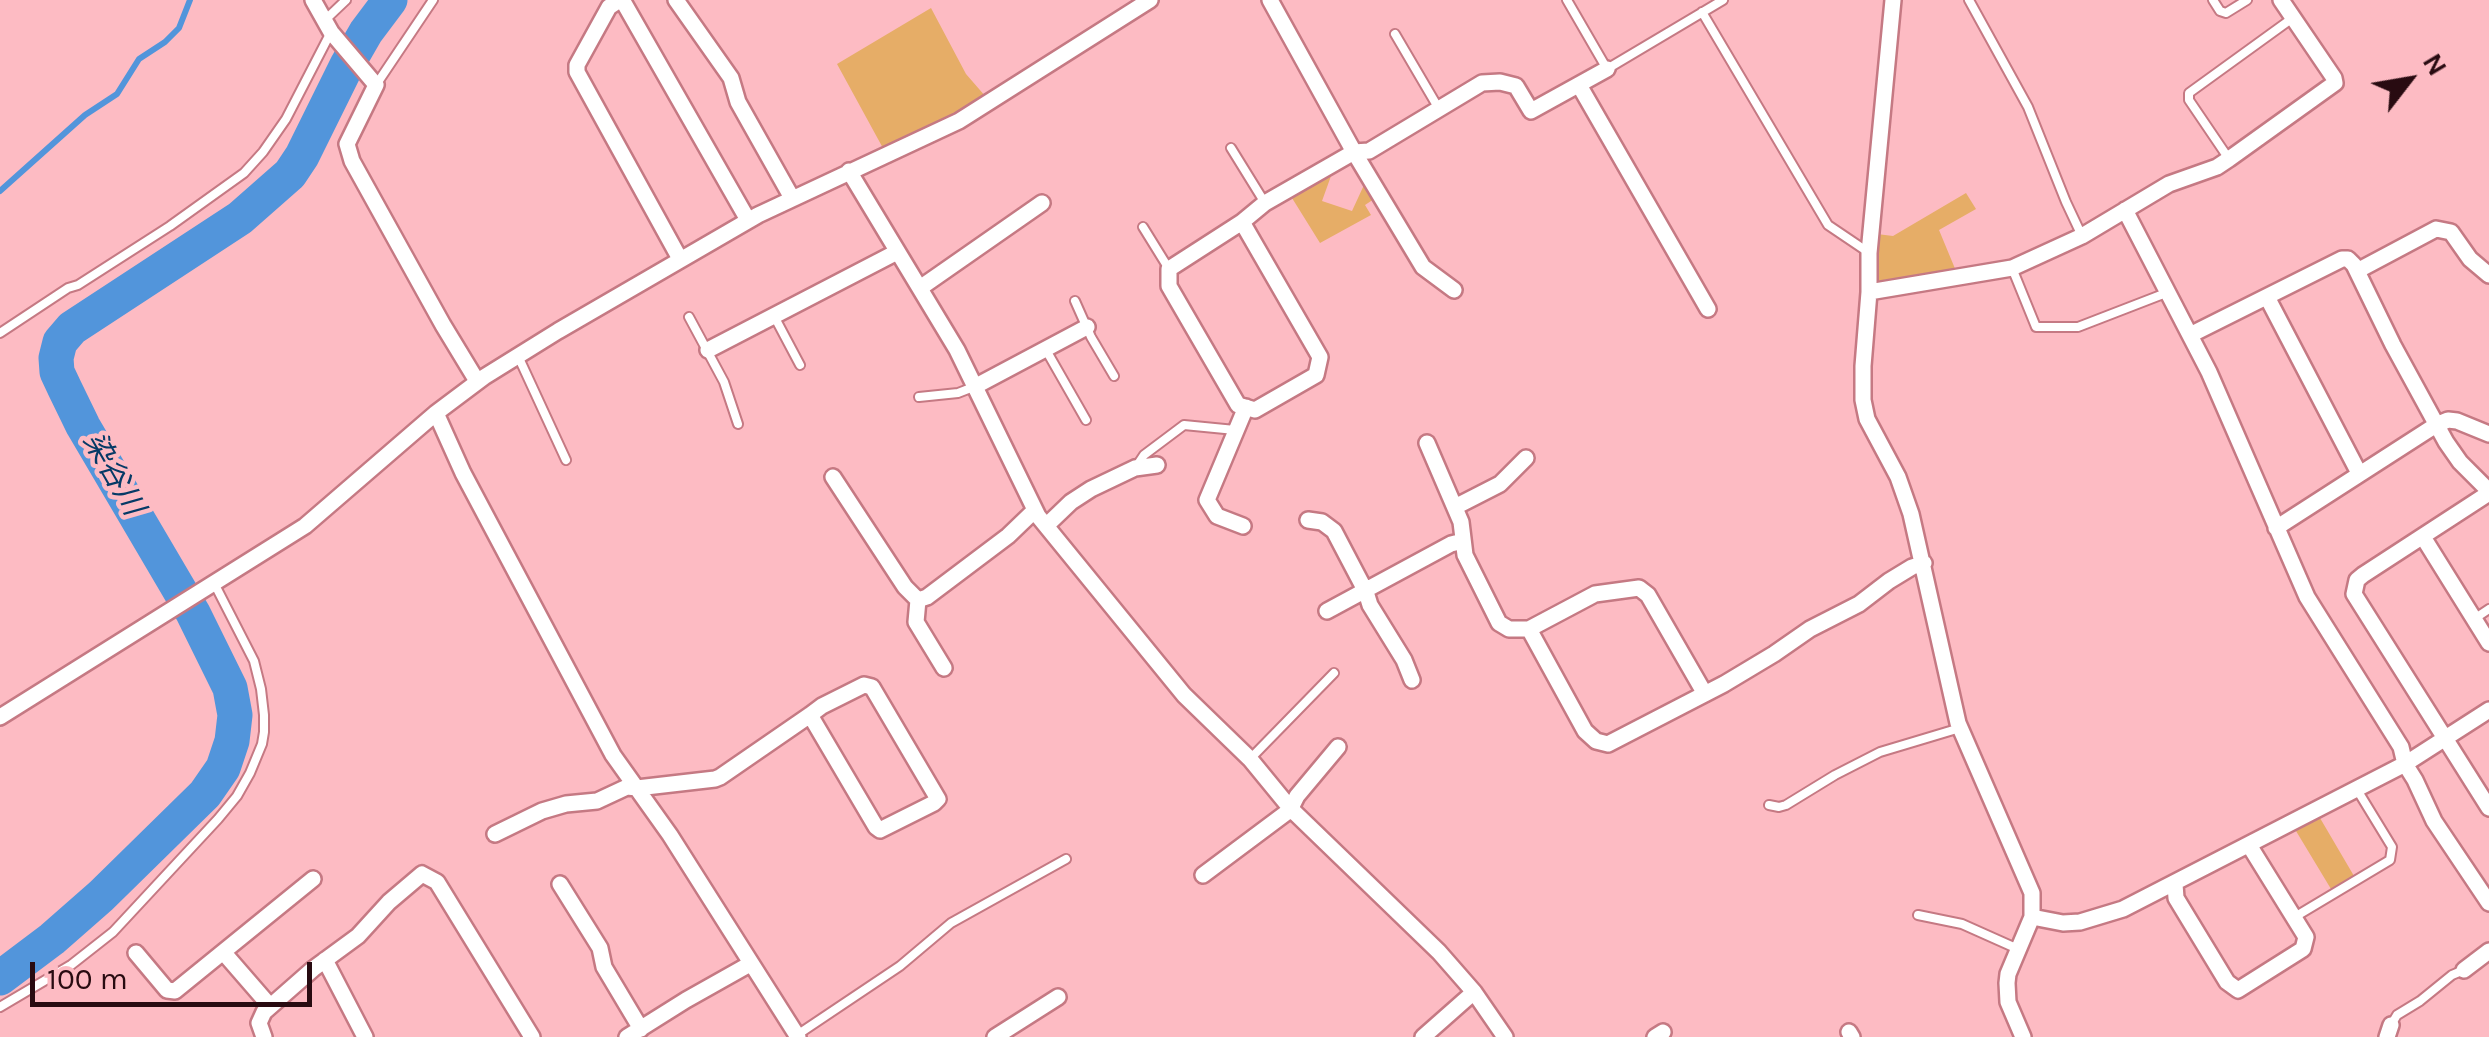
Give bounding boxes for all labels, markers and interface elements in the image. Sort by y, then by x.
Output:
north arrow [2359,30,2459,130]
text: N [2416,47,2454,81]
water label: 染谷川 [75,426,151,522]
scale bar [35,942,318,1004]
text: 100 m [47,961,128,997]

